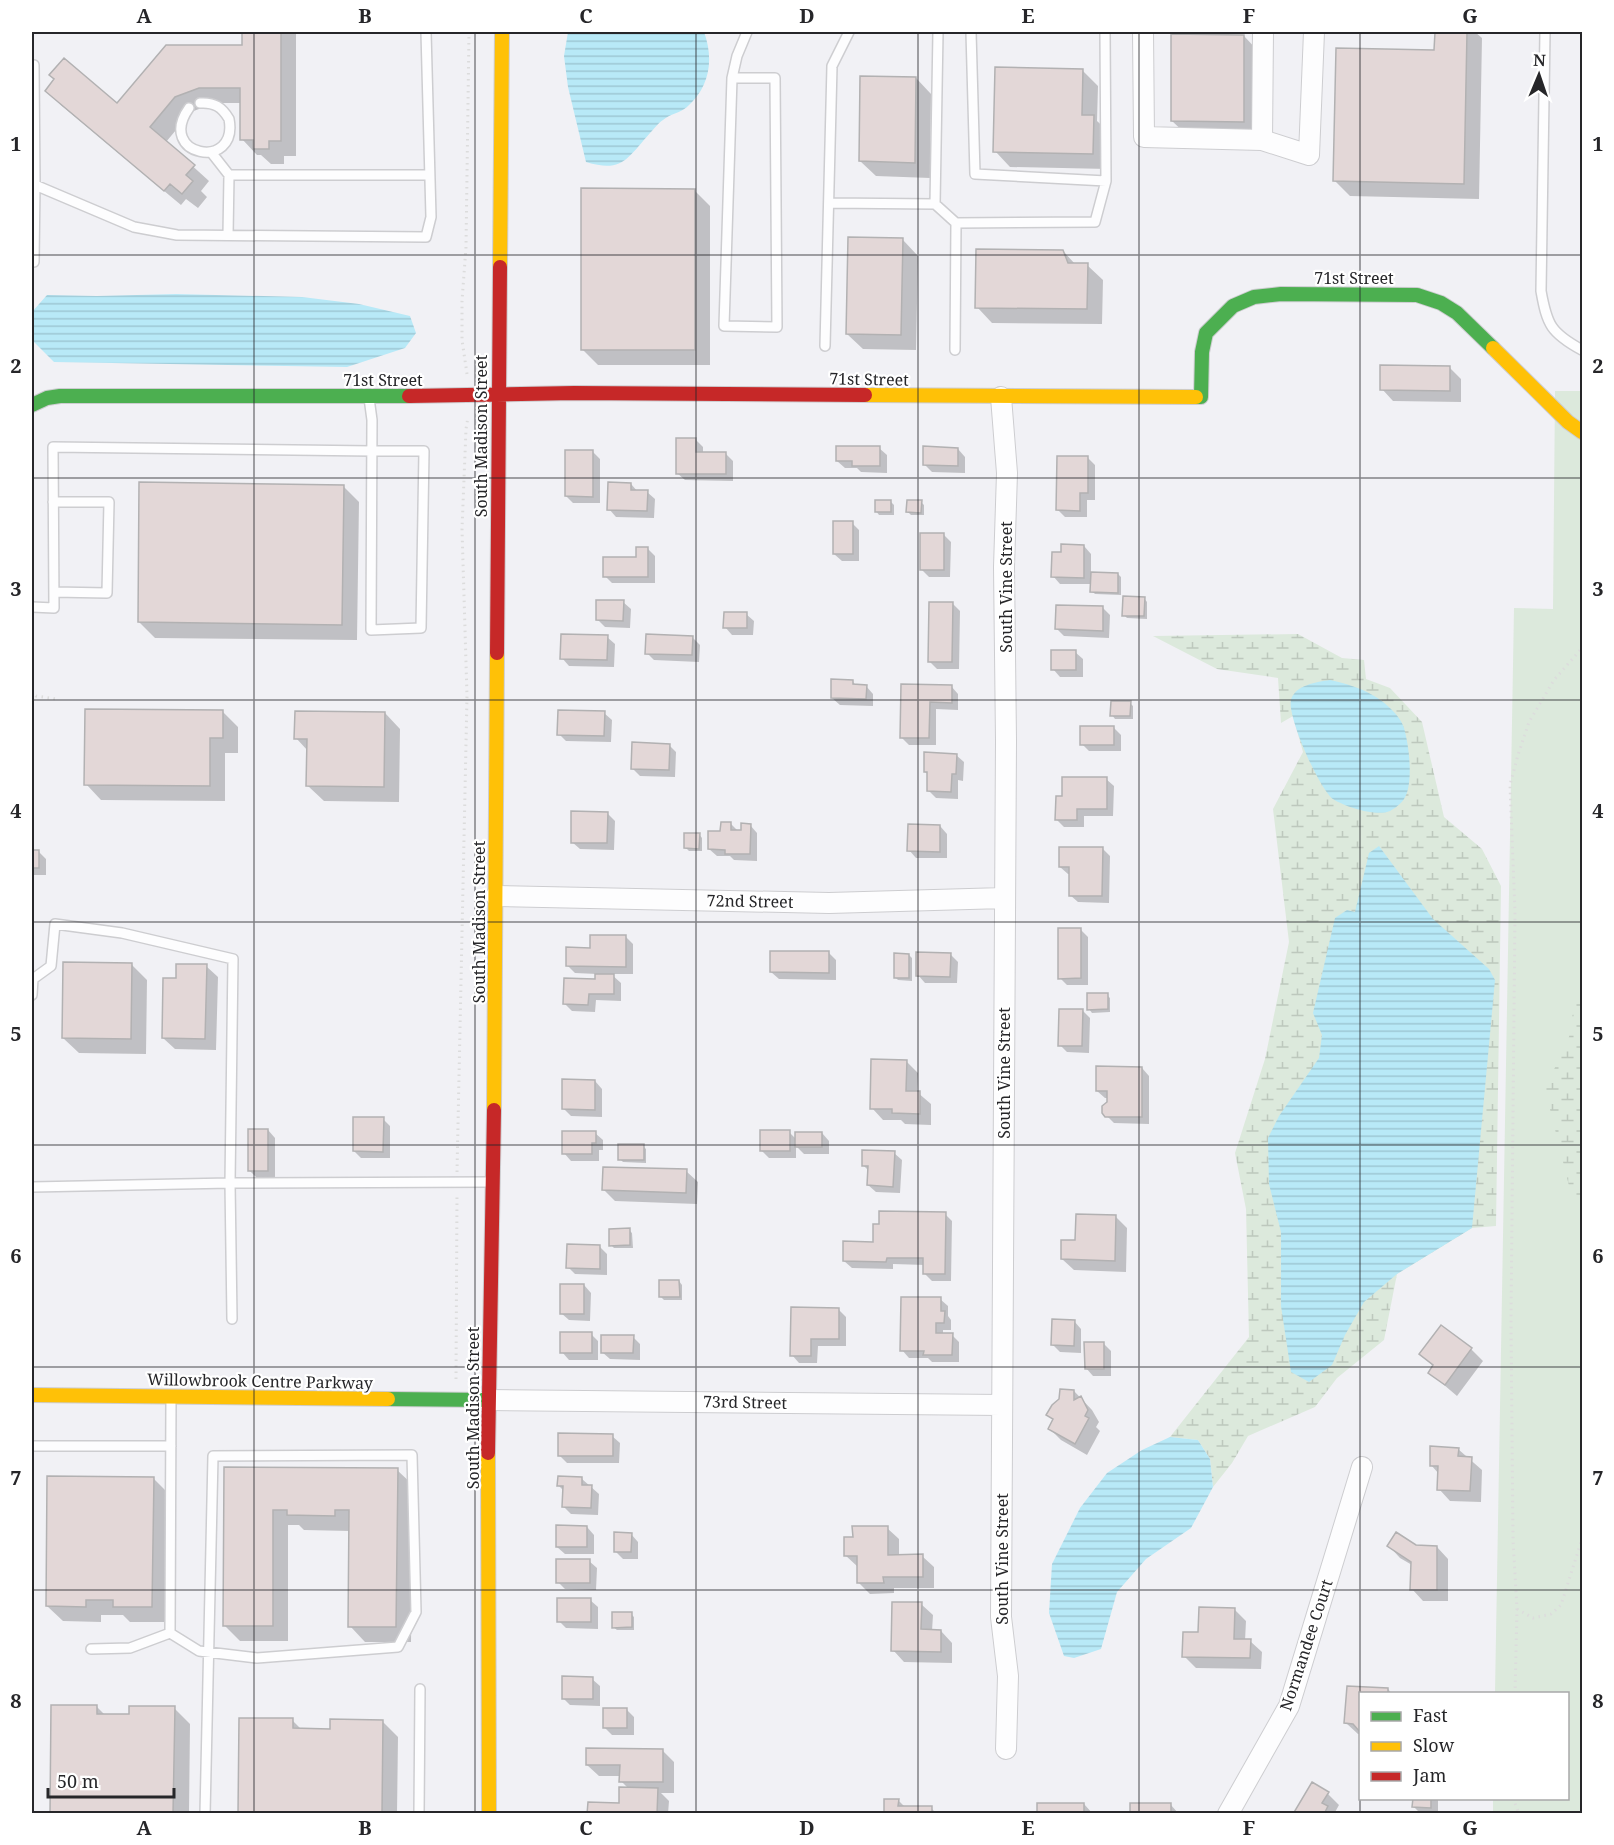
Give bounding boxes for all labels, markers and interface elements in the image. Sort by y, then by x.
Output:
text: A [136,2,152,29]
text: B [358,2,372,29]
text: C [579,2,593,29]
text: D [799,2,815,29]
text: E [1021,2,1035,29]
text: F [1243,2,1255,29]
text: G [1462,2,1478,29]
north arrow [1509,45,1569,105]
text: N [1533,49,1547,71]
text: 1 [10,130,22,157]
text: 1 [1592,130,1604,157]
street label: 71st Street [1314,267,1394,289]
text: 2 [10,352,22,379]
text: 2 [1592,352,1604,379]
street label: South Madison Street [470,354,492,517]
street label: 71st Street [829,367,909,391]
street label: 71st Street [343,369,423,391]
street label: South Vine Street [995,521,1017,653]
text: 3 [10,575,22,602]
text: 3 [1592,575,1604,602]
text: 4 [10,797,22,824]
text: 4 [1592,797,1604,824]
street label: South Madison Street [468,840,490,1003]
street label: 72nd Street [706,889,794,913]
street label: South Vine Street [993,1007,1015,1139]
text: 5 [10,1020,22,1047]
text: 5 [1592,1020,1604,1047]
text: 6 [10,1242,22,1269]
text: 6 [1592,1242,1604,1269]
street label: South Madison Street [462,1326,484,1489]
street label: Willowbrook Centre Parkway [147,1368,374,1394]
street label: 73rd Street [703,1390,788,1414]
text: 7 [10,1464,22,1491]
text: 7 [1592,1464,1604,1491]
street label: South Vine Street [991,1493,1013,1625]
street label: Normandee Court [1274,1576,1338,1714]
text: 8 [10,1687,22,1714]
text: 8 [1592,1687,1604,1714]
legend [1359,1692,1569,1800]
text: Fast [1413,1703,1448,1727]
text: Slow [1413,1733,1455,1757]
scale bar [48,1761,174,1799]
text: Jam [1412,1763,1447,1787]
text: 50 m [57,1769,99,1793]
text: A [136,1814,152,1841]
text: B [358,1814,372,1841]
text: C [579,1814,593,1841]
text: D [799,1814,815,1841]
text: E [1021,1814,1035,1841]
text: F [1243,1814,1255,1841]
text: G [1462,1814,1478,1841]

